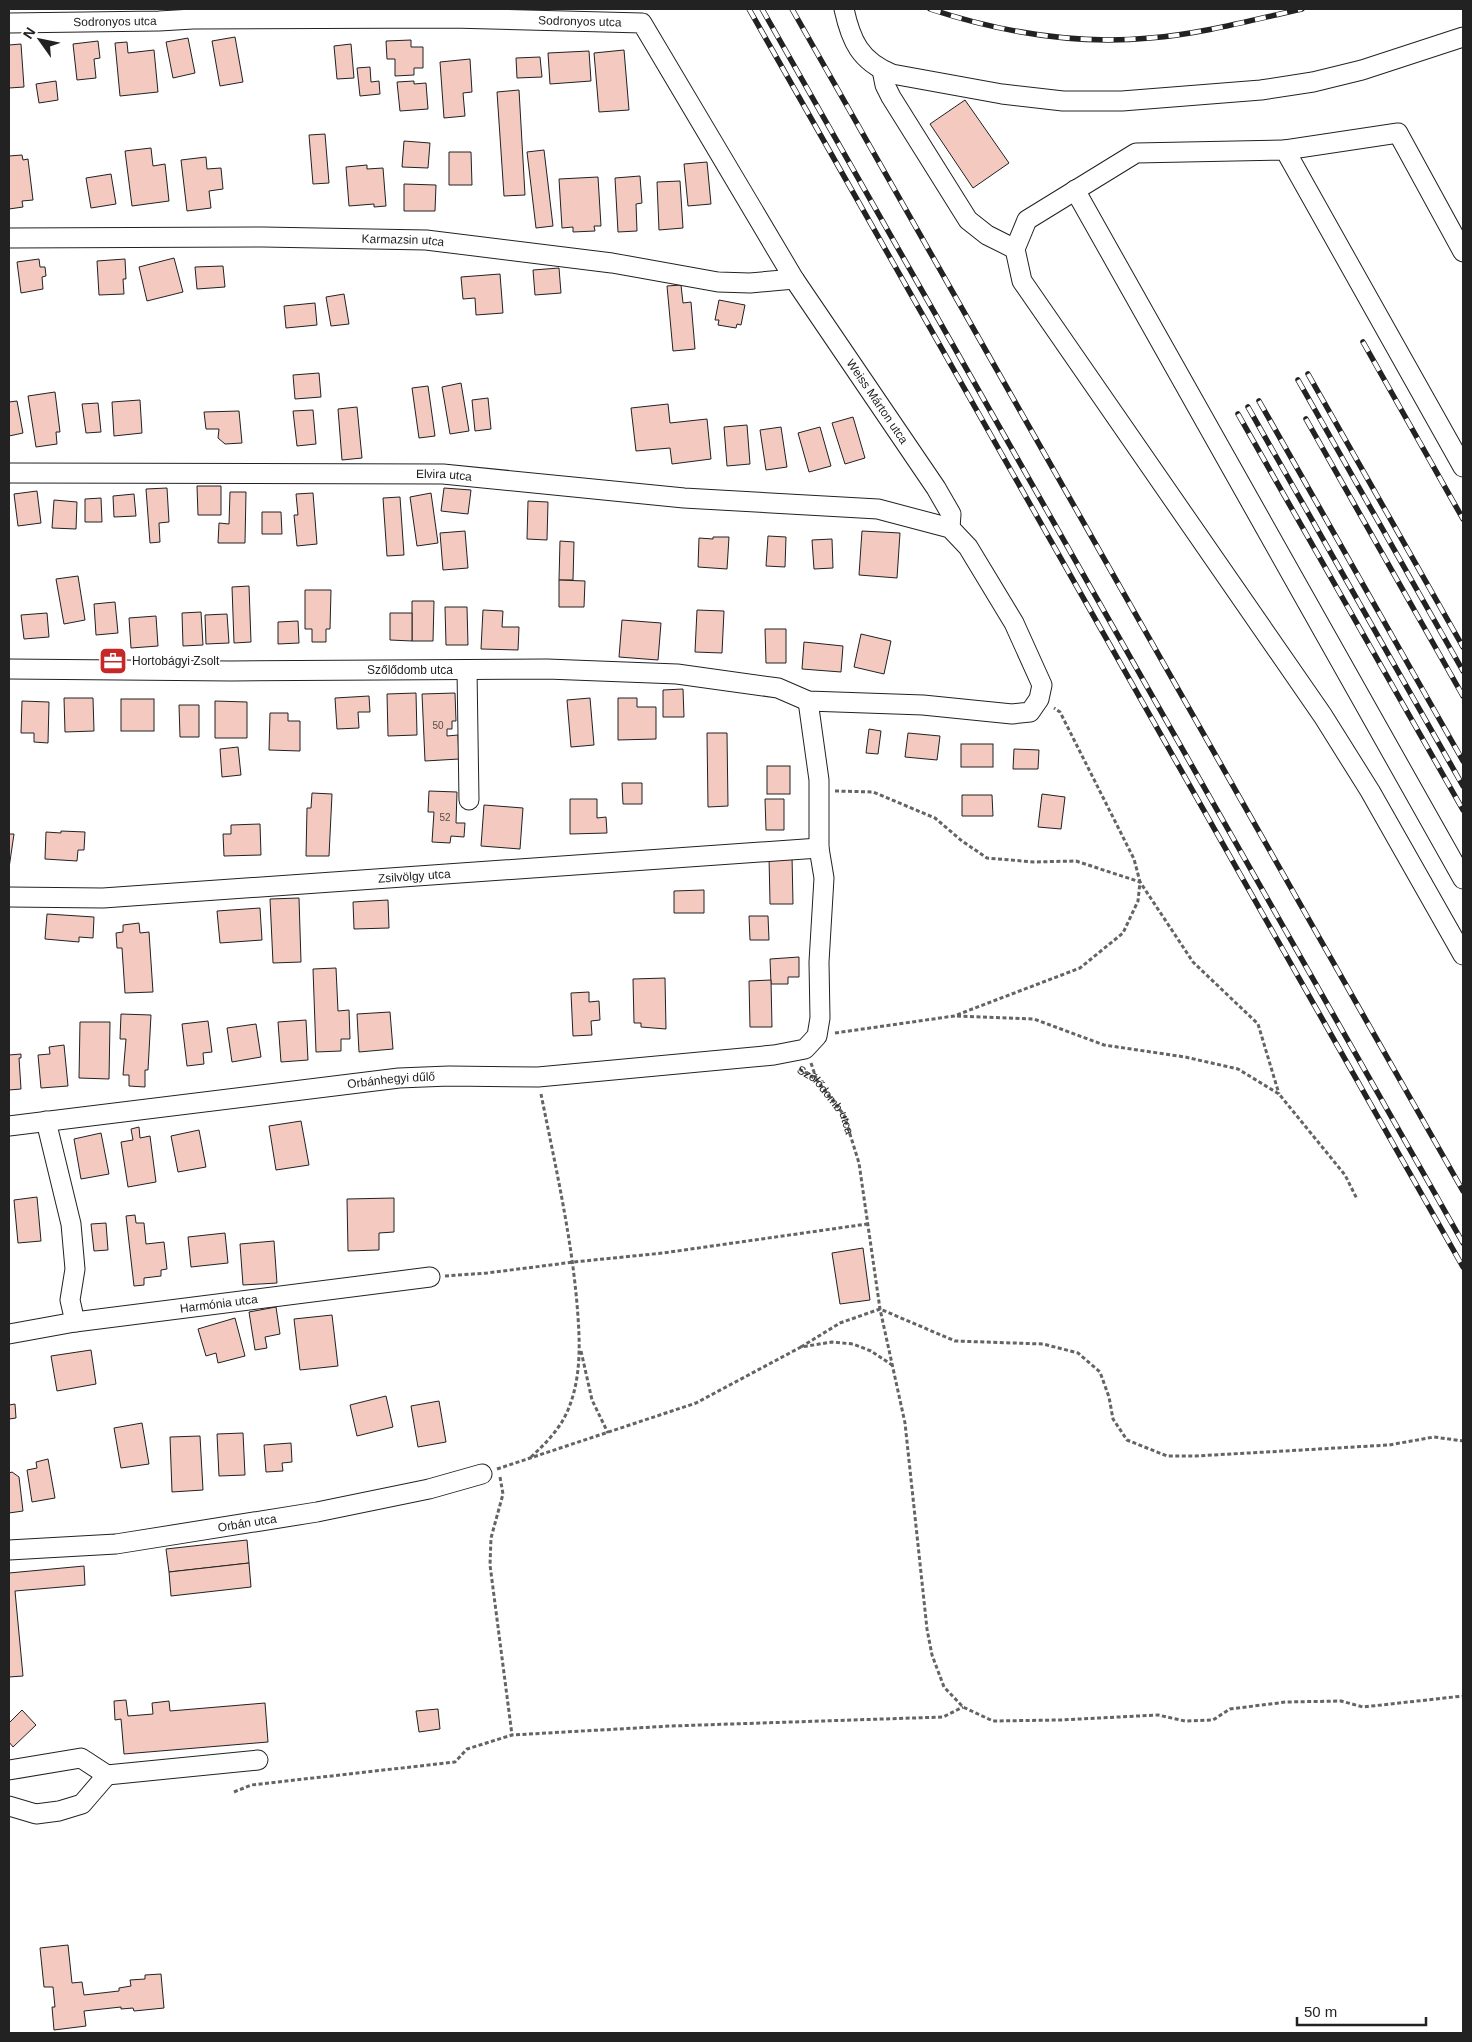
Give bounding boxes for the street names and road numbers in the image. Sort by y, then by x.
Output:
street label: Sodronyos utca [538,13,622,29]
street label: Sodronyos utca [73,14,157,29]
street label: Karmazsin utca [361,232,445,249]
street label: Weiss Márton utca [844,357,911,447]
street label: Elvira utca [416,467,473,484]
street label: Szőlődomb utca [367,663,453,677]
street label: Zsilvölgy utca [377,867,451,886]
street label: Szőlődomb utca [795,1062,857,1136]
street label: Orbánhegyi dűlő [346,1070,436,1091]
street label: Harmónia utca [179,1292,259,1316]
street label: Orbán utca [217,1511,278,1535]

